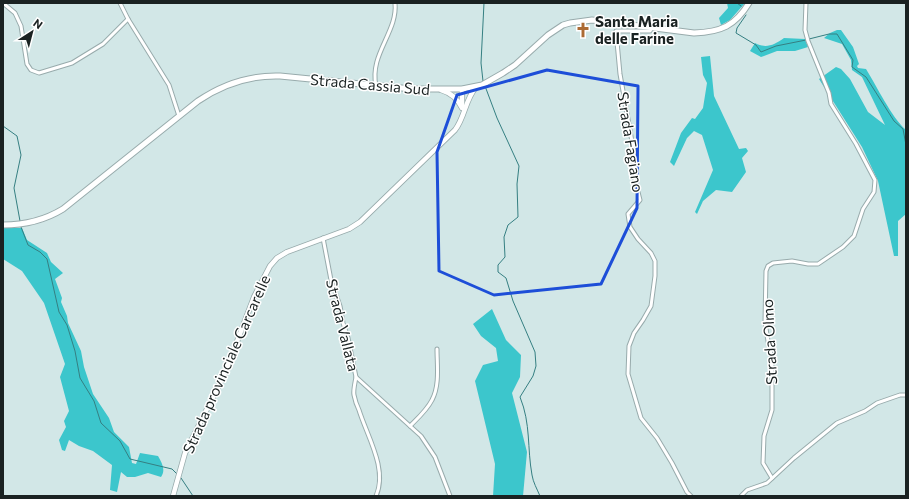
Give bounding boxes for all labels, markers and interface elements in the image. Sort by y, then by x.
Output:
north arrow [12,12,52,52]
place label: Santa Maria delle Farine [595,12,678,47]
text: N [31,16,45,31]
church icon: Santa Maria delle Farine [574,21,592,39]
street label: Strada Cassia Sud [309,70,431,98]
street label: Strada Fagiano [614,91,648,194]
street label: Strada provinciale Carcarelle [178,272,274,456]
street label: Strada Vallata [323,277,363,373]
street label: Strada Olmo [758,299,780,385]

